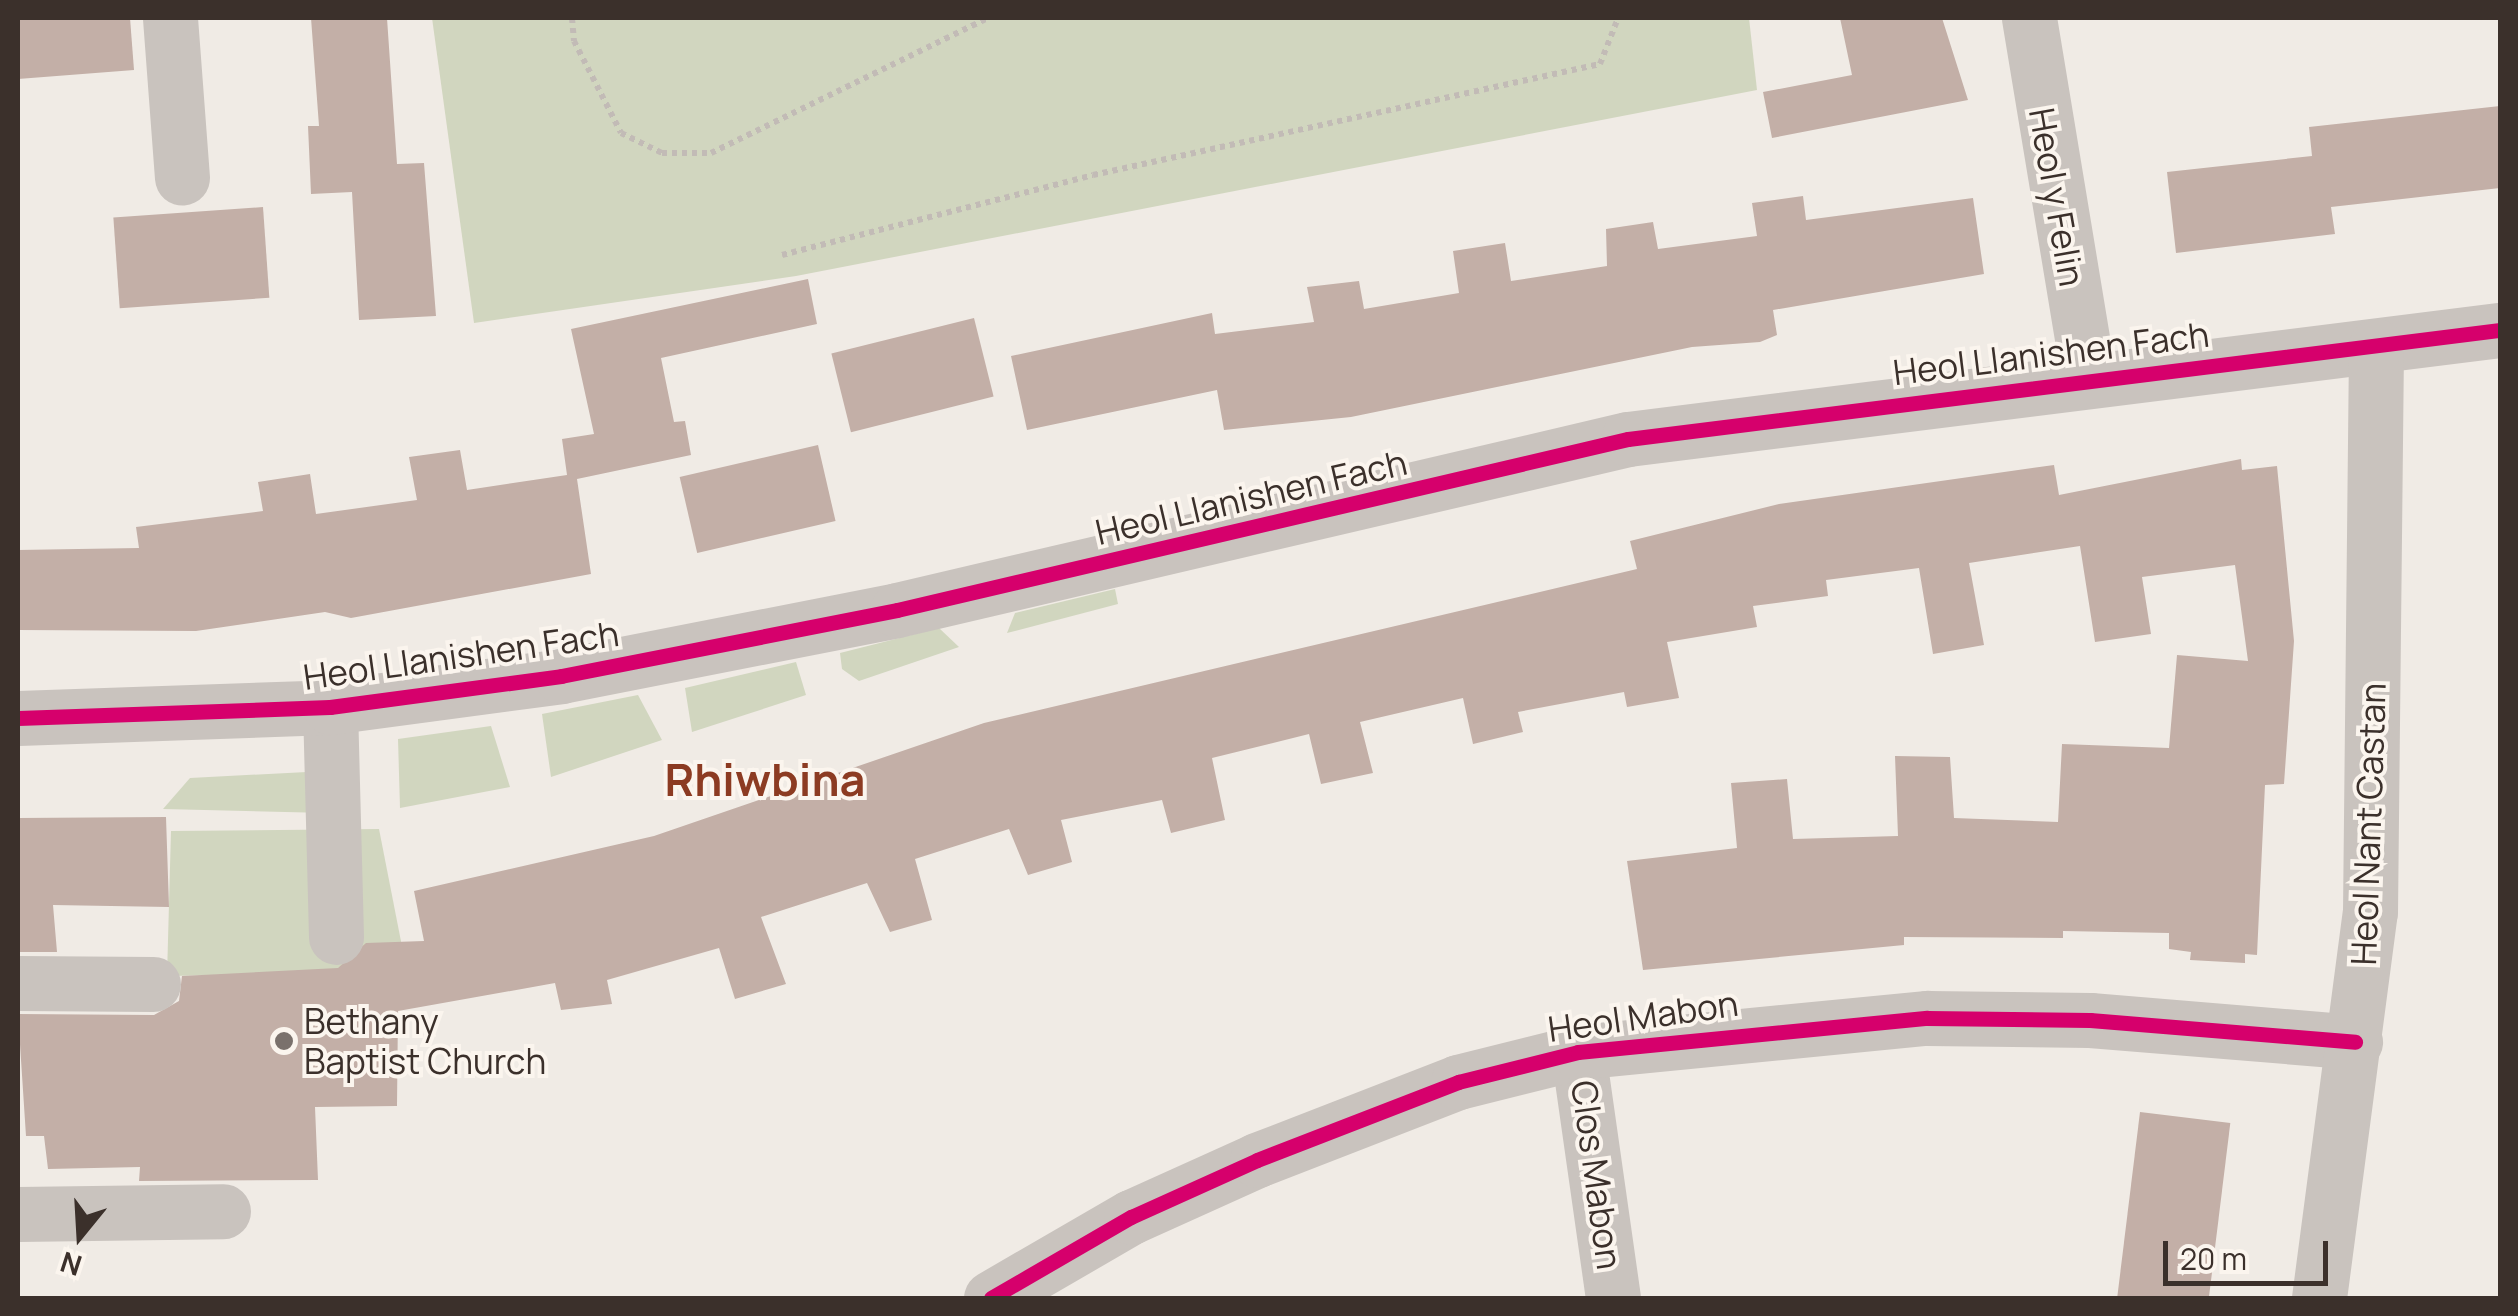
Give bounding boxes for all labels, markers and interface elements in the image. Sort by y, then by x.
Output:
street label: Heol y Felin [2021,105,2093,289]
street label: Heol Llanishen Fach [1891,313,2211,393]
street label: Heol Llanishen Fach [1091,441,1411,553]
street label: Heol Llanishen Fach [301,612,621,698]
street label: Heol Nant Castan [2342,682,2394,966]
district label: Rhiwbina [665,753,865,807]
street label: Heol Mabon [1545,982,1741,1050]
place label: Bethany Baptist Church [304,1000,546,1082]
marker: Bethany Baptist Church [273,1030,295,1052]
street label: Clos Mabon [1563,1078,1631,1272]
north arrow [30,1186,130,1286]
scale bar [2168,1221,2333,1283]
text: 20 m [2180,1238,2247,1279]
text: N [55,1243,86,1286]

